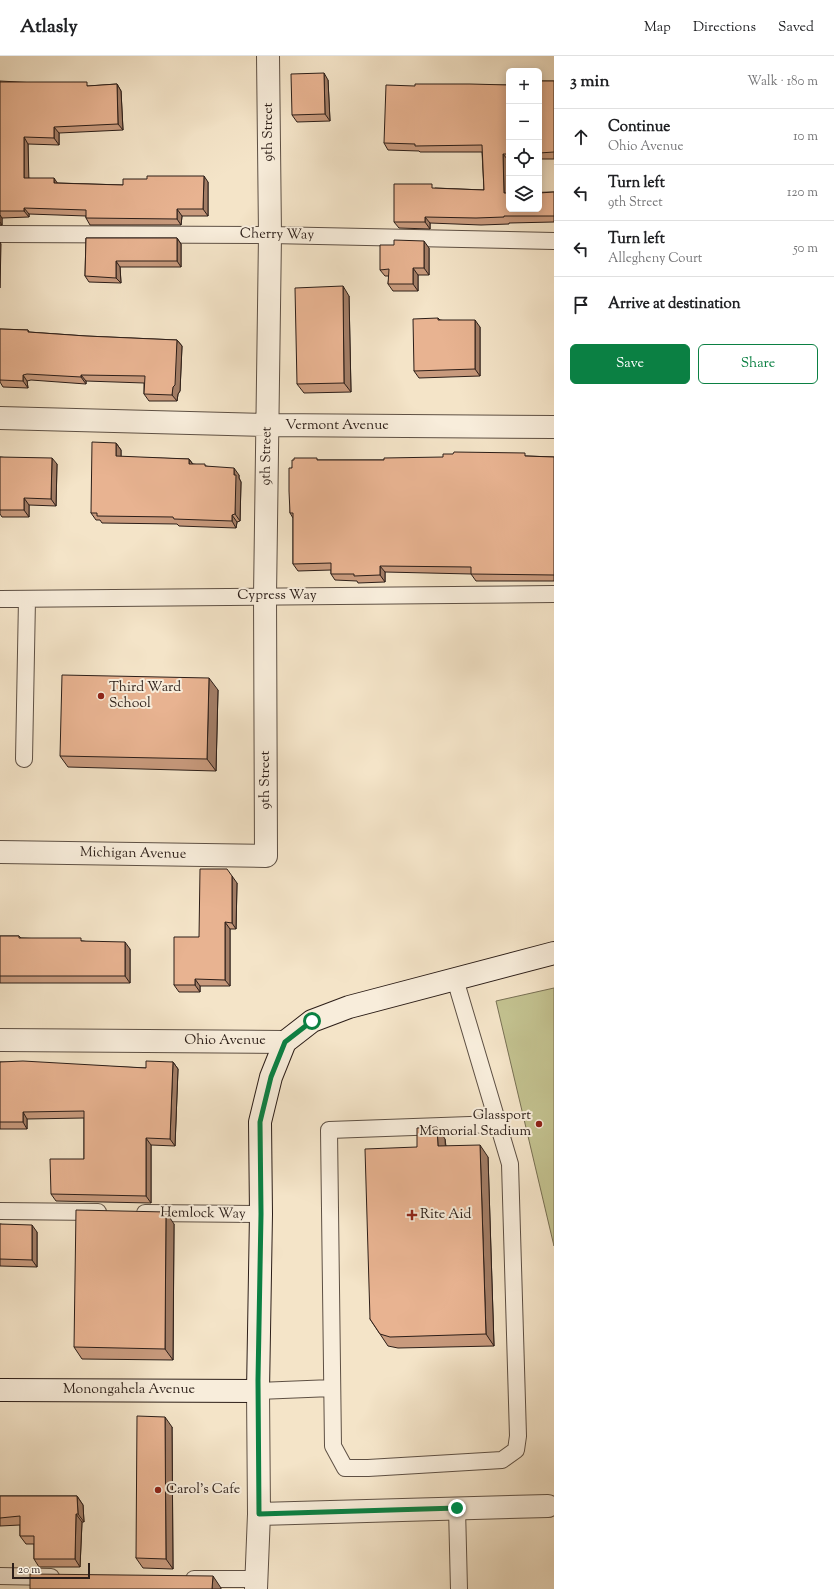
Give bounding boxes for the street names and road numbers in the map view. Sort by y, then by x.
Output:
street label: 9th Street [259,102,279,161]
street label: Cherry Way [240,224,314,246]
street label: Vermont Avenue [285,416,389,436]
street label: 9th Street [256,426,278,486]
street label: Cypress Way [237,586,317,606]
street label: 9th Street [256,750,276,809]
street label: Michigan Avenue [80,843,186,865]
street label: Ohio Avenue [184,1031,266,1051]
street label: Hemlock Way [160,1203,246,1225]
street label: Monongahela Avenue [63,1380,195,1400]

